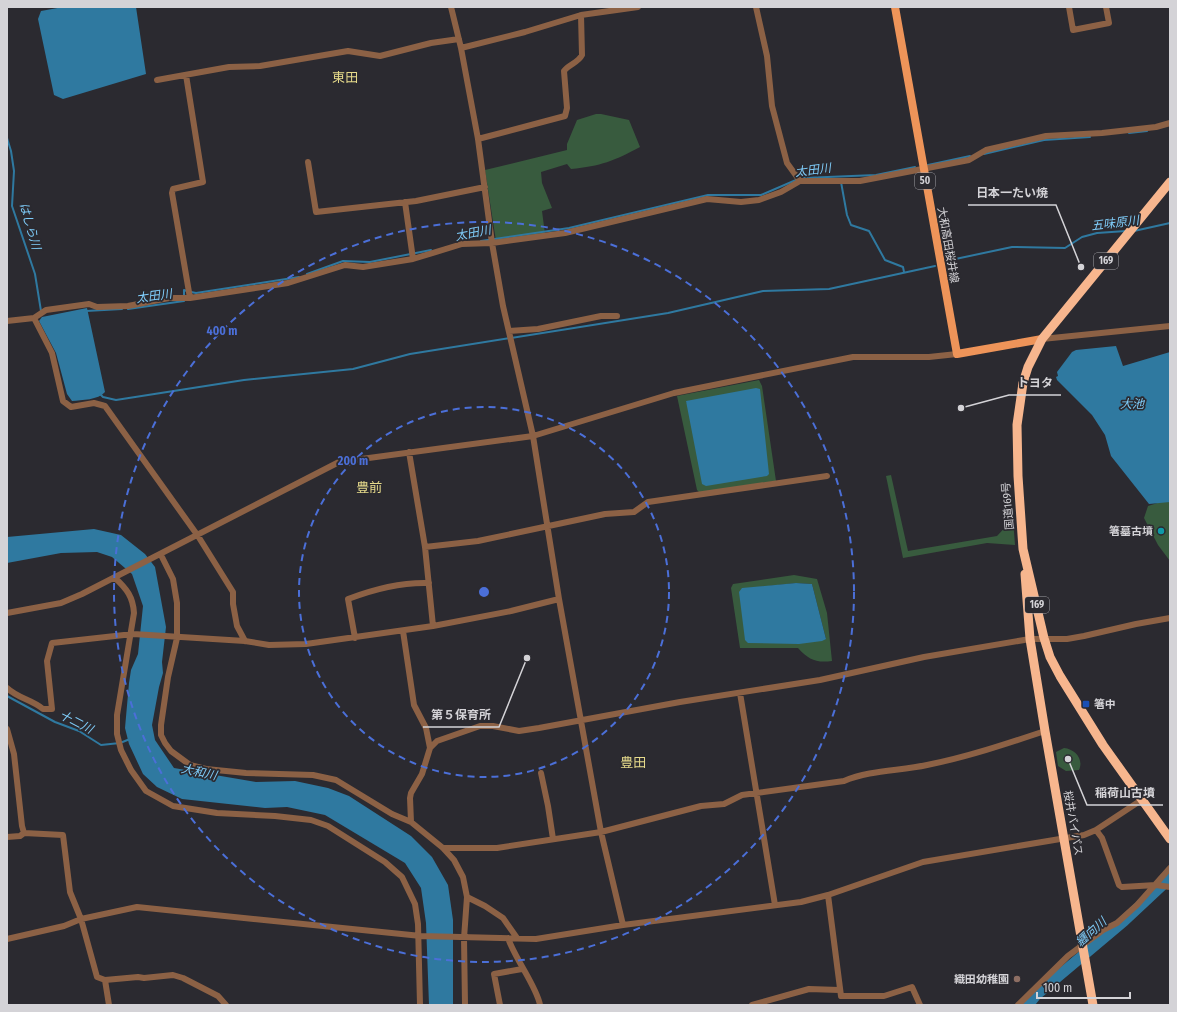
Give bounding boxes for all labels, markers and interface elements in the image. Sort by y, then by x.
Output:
district label: 東田 [332,70,358,85]
water label: 太田川 [794,161,834,179]
road number: 50 [915,173,935,189]
callout: 日本一たい焼 [968,181,1056,205]
text: 日本一たい焼 [976,186,1048,200]
water label: はしら川 [17,201,44,253]
street label: 大和高田桜井線 [935,206,961,284]
water label: 五味原川 [1090,213,1142,233]
water label: 太田川 [454,222,494,243]
road number: 169 [1094,253,1118,269]
water label: 太田川 [135,286,175,305]
text: 400 m [207,324,237,338]
callout: トヨタ [1009,371,1061,395]
text: トヨタ [1017,376,1053,390]
water label: 大池 [1120,397,1145,411]
text: 200 m [337,454,368,468]
district label: 豊前 [356,480,382,495]
street label: 国道169号 [999,482,1017,530]
place label: 箸墓古墳 [1109,525,1153,538]
marker: 箸墓古墳 [1156,526,1166,536]
centre of rings [477,585,491,599]
road number: 169 [1025,597,1049,613]
place label: 箸中 [1094,698,1116,711]
marker: 箸中 [1081,699,1091,709]
callout: 第５保育所 [423,703,499,727]
water label: 十二川 [57,708,97,737]
text: 第５保育所 [431,708,491,722]
district label: 豊田 [620,755,646,770]
water label: 大和川 [180,761,220,783]
callout: 稲荷山古墳 [1087,781,1163,805]
text: 稲荷山古墳 [1095,786,1155,800]
street label: 桜井バイパス [1061,789,1085,857]
water label: 纒向川 [1073,913,1111,949]
place label: 織田幼稚園 [954,973,1009,986]
marker: 織田幼稚園 [1012,974,1022,984]
scale bar [1037,974,1130,1000]
text: 100 m [1043,981,1072,995]

